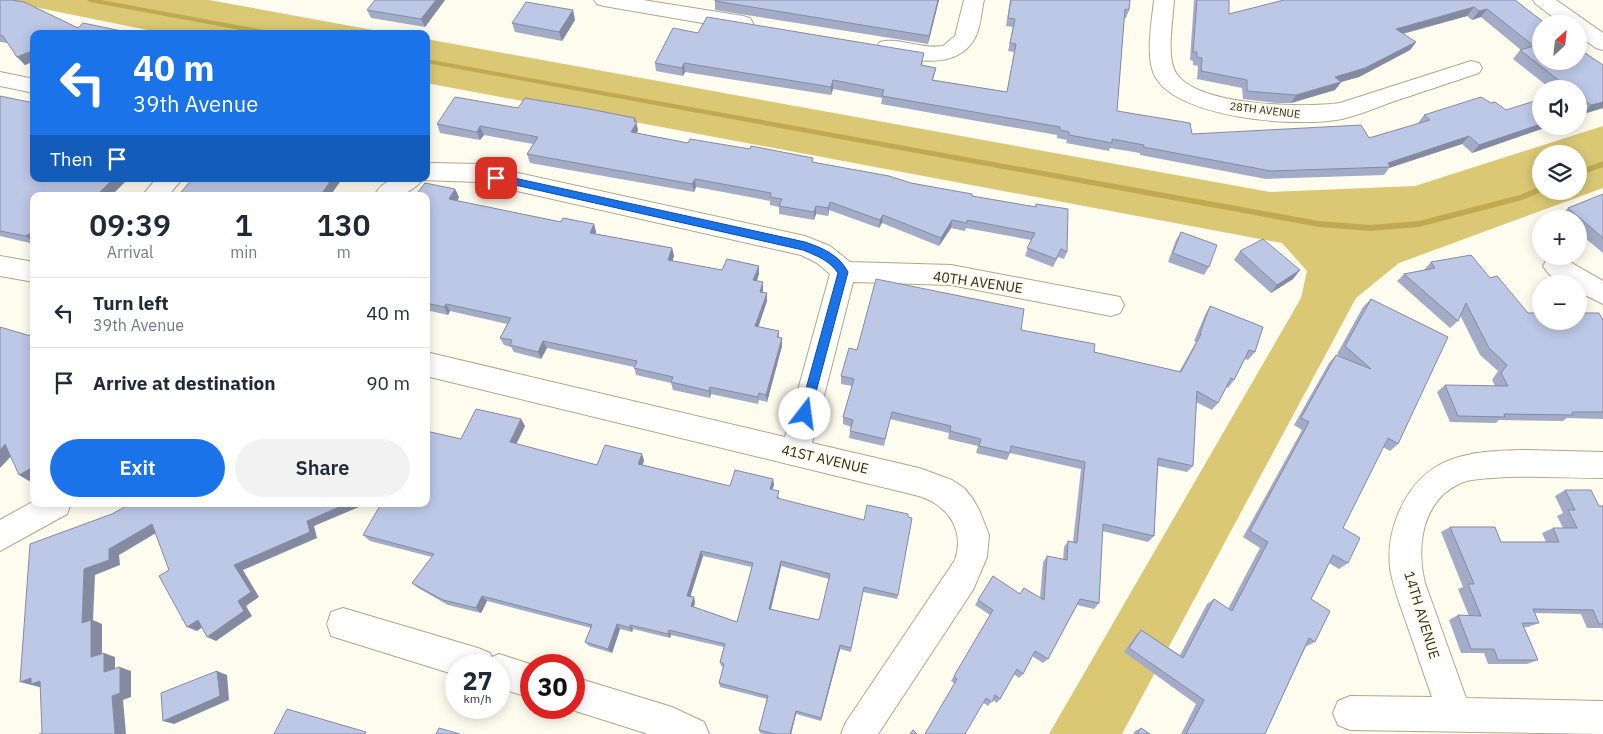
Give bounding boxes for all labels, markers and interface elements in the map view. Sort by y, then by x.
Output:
north arrow [1532,15,1588,70]
map controls [1532,15,1587,330]
text: 40 m [133,45,215,91]
icon: left [50,50,115,115]
button: sound [1532,80,1587,135]
text: 39th Avenue [133,89,258,118]
street label: 28TH AVENUE [1229,99,1301,121]
icon: arrive [103,145,131,173]
button: layers [1532,145,1587,200]
text: Then [50,147,93,171]
pin [475,157,517,199]
icon: arrive [482,164,510,192]
text: 09:39 [89,205,171,244]
text: 1 [235,205,253,244]
text: 130 [317,205,371,244]
button: + [1532,210,1587,265]
text: Arrival [107,242,153,262]
text: min [230,242,257,262]
text: m [337,242,351,262]
street label: 40TH AVENUE [932,267,1024,297]
button: − [1532,275,1587,330]
text: Turn left [93,291,169,315]
icon: left [50,299,78,327]
text: 40 m [366,301,410,325]
text: 39th Avenue [93,315,184,335]
icon: arrive [50,369,78,397]
text: Arrive at destination [93,371,276,395]
text: 90 m [366,371,410,395]
position arrow [778,387,830,439]
button: Exit [50,439,225,497]
button: Share [235,439,410,497]
street label: 41ST AVENUE [780,440,870,478]
street label: 14TH AVENUE [1400,569,1444,661]
speed limit sign: 30 [520,654,585,719]
text: 27 [462,664,493,697]
text: km/h [463,691,492,706]

